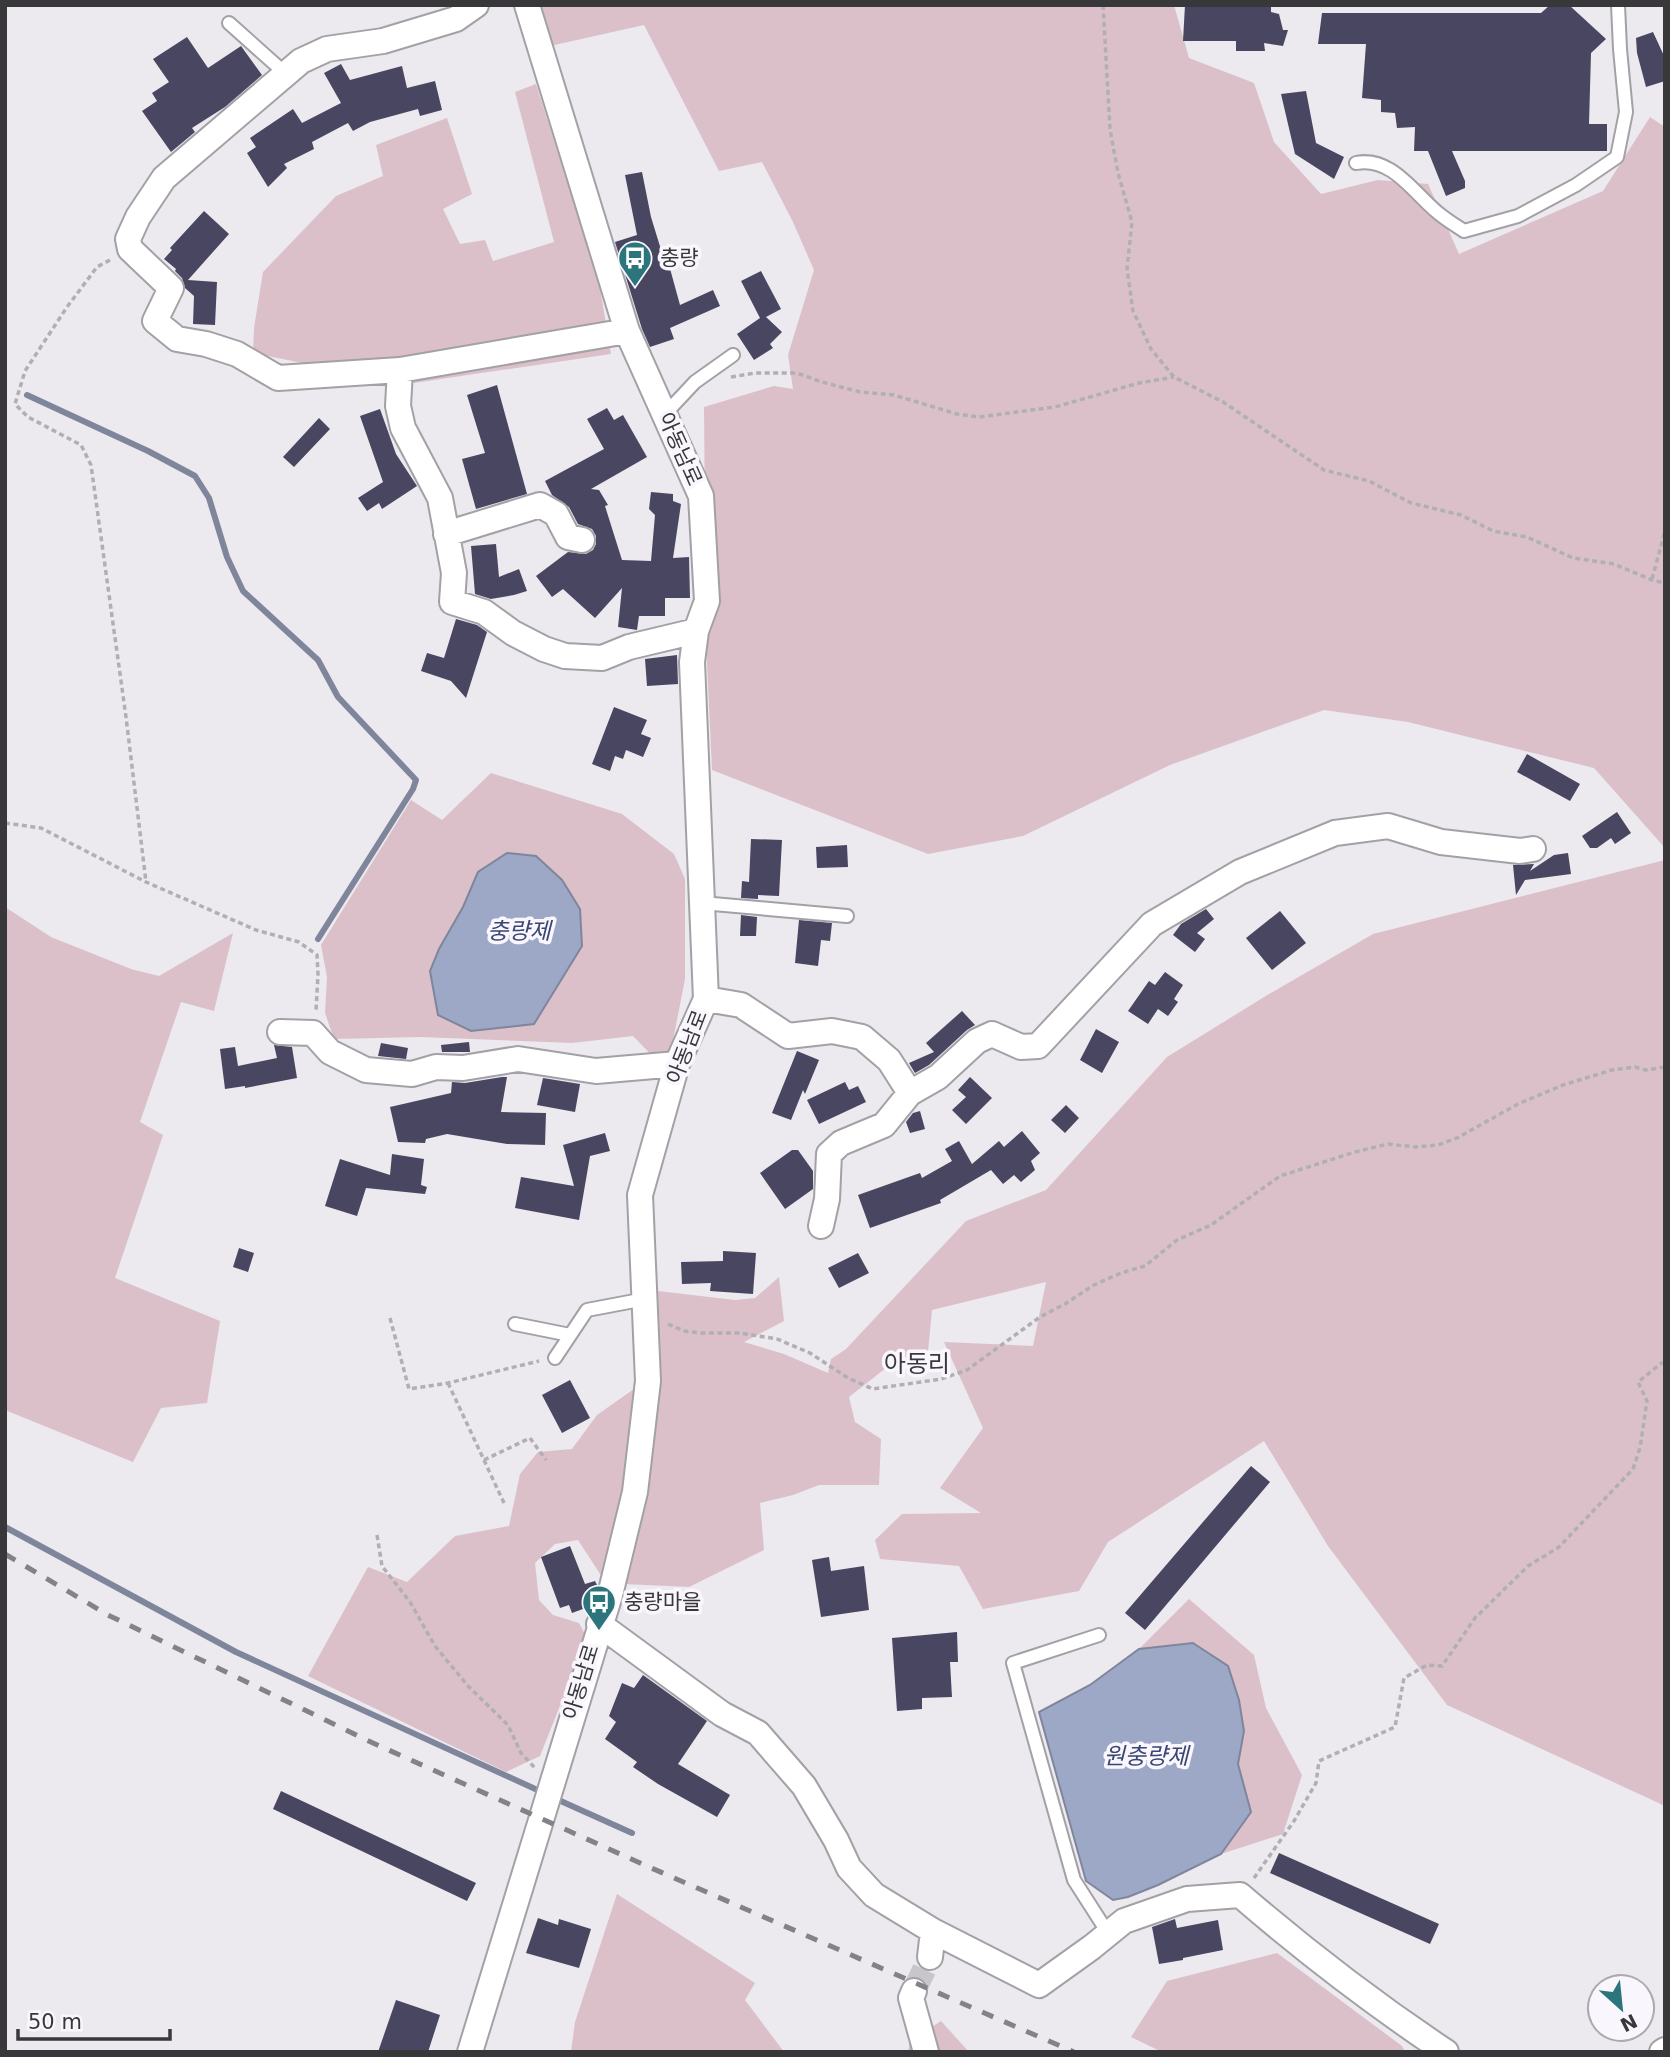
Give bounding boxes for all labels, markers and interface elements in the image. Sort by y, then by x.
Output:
bus stop icon: 충량 [616,239,654,288]
place label: 충량 [660,246,699,270]
street label: 아동남로 [653,409,707,489]
water label: 충량제 [487,918,554,944]
street label: 아동남로 [662,1007,712,1087]
district label: 아동리 [884,1350,950,1378]
bus stop icon: 충량마을 [580,1583,618,1632]
place label: 충량마을 [624,1590,701,1614]
street label: 아동남로 [558,1642,604,1722]
water label: 원충량제 [1104,1743,1191,1769]
north arrow [1586,1973,1656,2043]
scale bar [18,1997,170,2041]
text: 50 m [28,2010,82,2034]
text: N [1617,2010,1641,2037]

